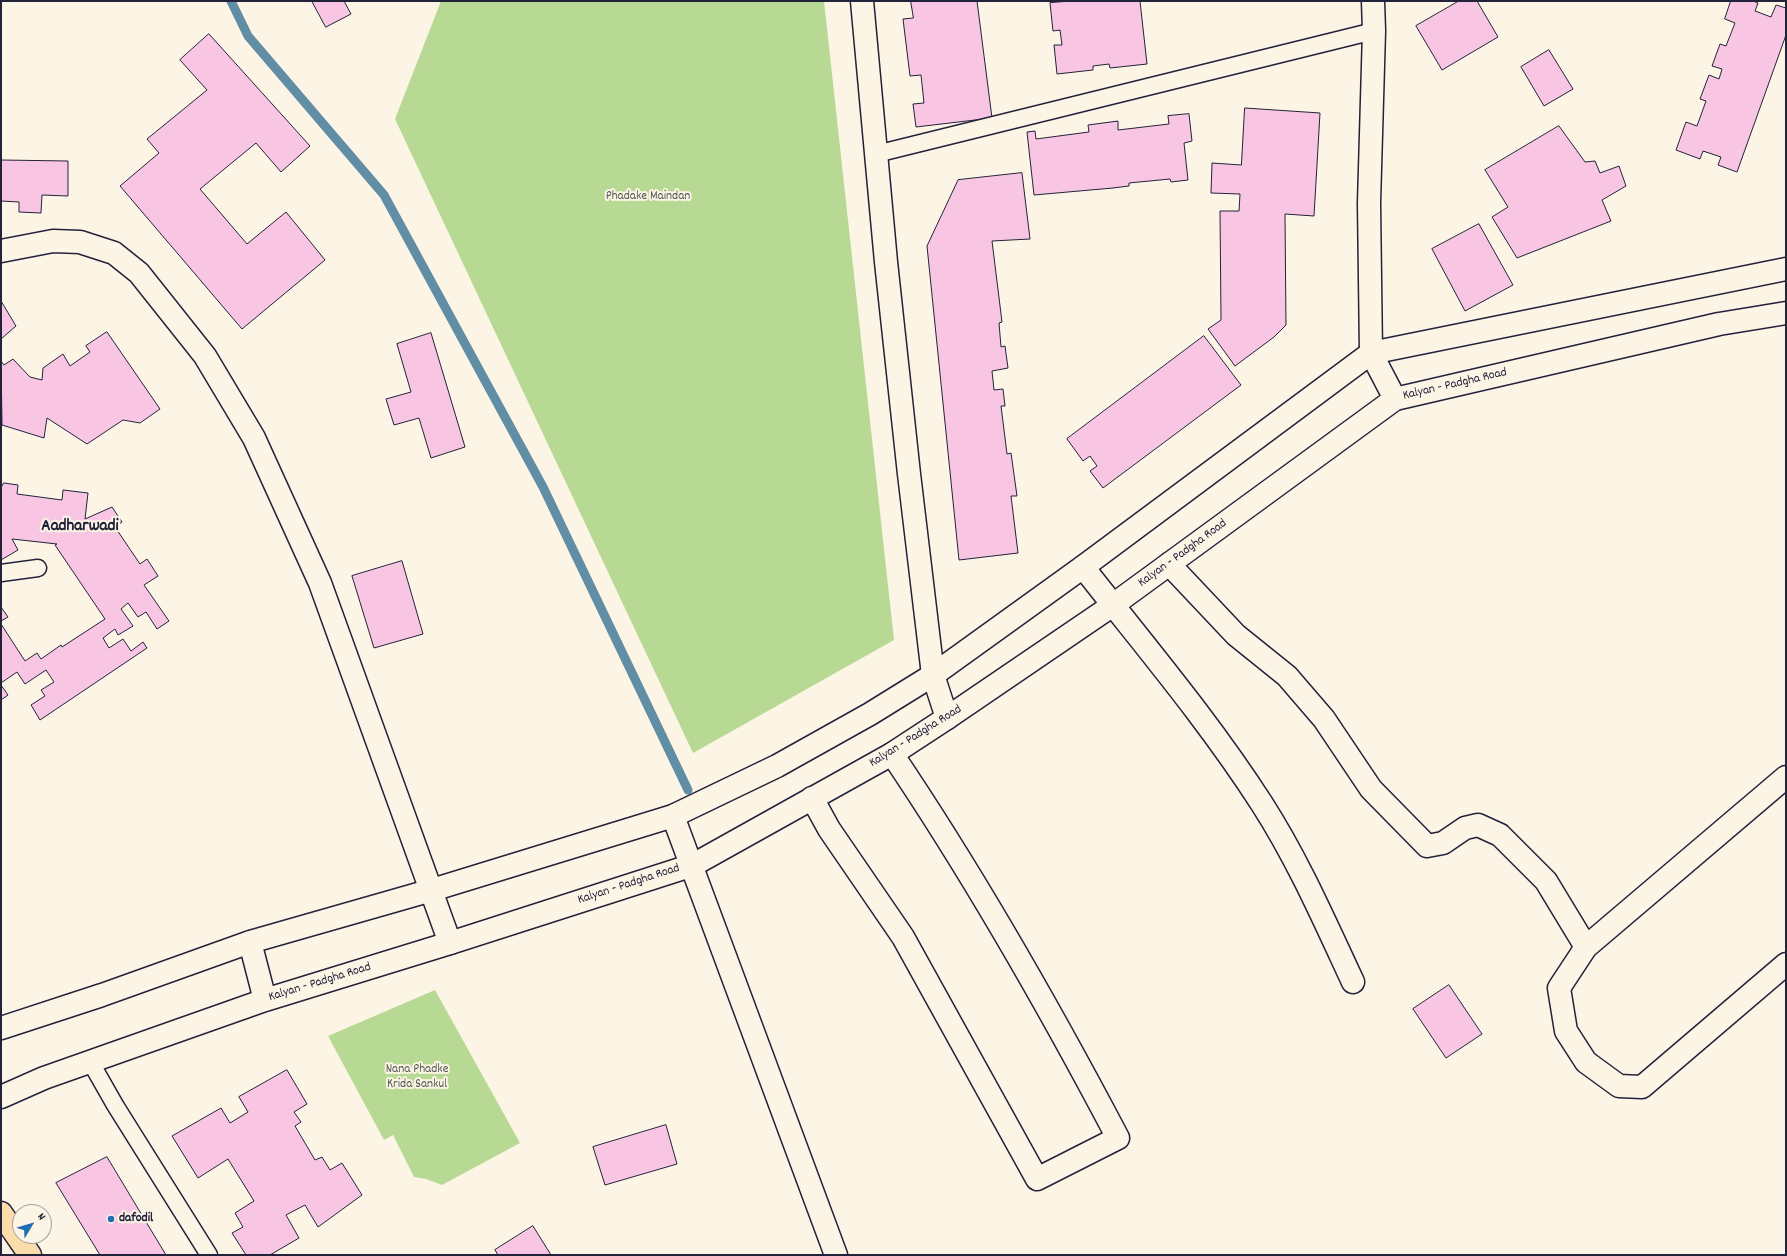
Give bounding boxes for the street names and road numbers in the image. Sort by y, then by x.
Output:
street label: Kalyan - Padgha Road [1402,365,1508,405]
street label: Kalyan - Padgha Road [1135,517,1231,591]
street label: Kalyan - Padgha Road [867,702,965,772]
street label: Kalyan - Padgha Road [576,861,682,909]
street label: Kalyan - Padgha Road [267,960,373,1006]

